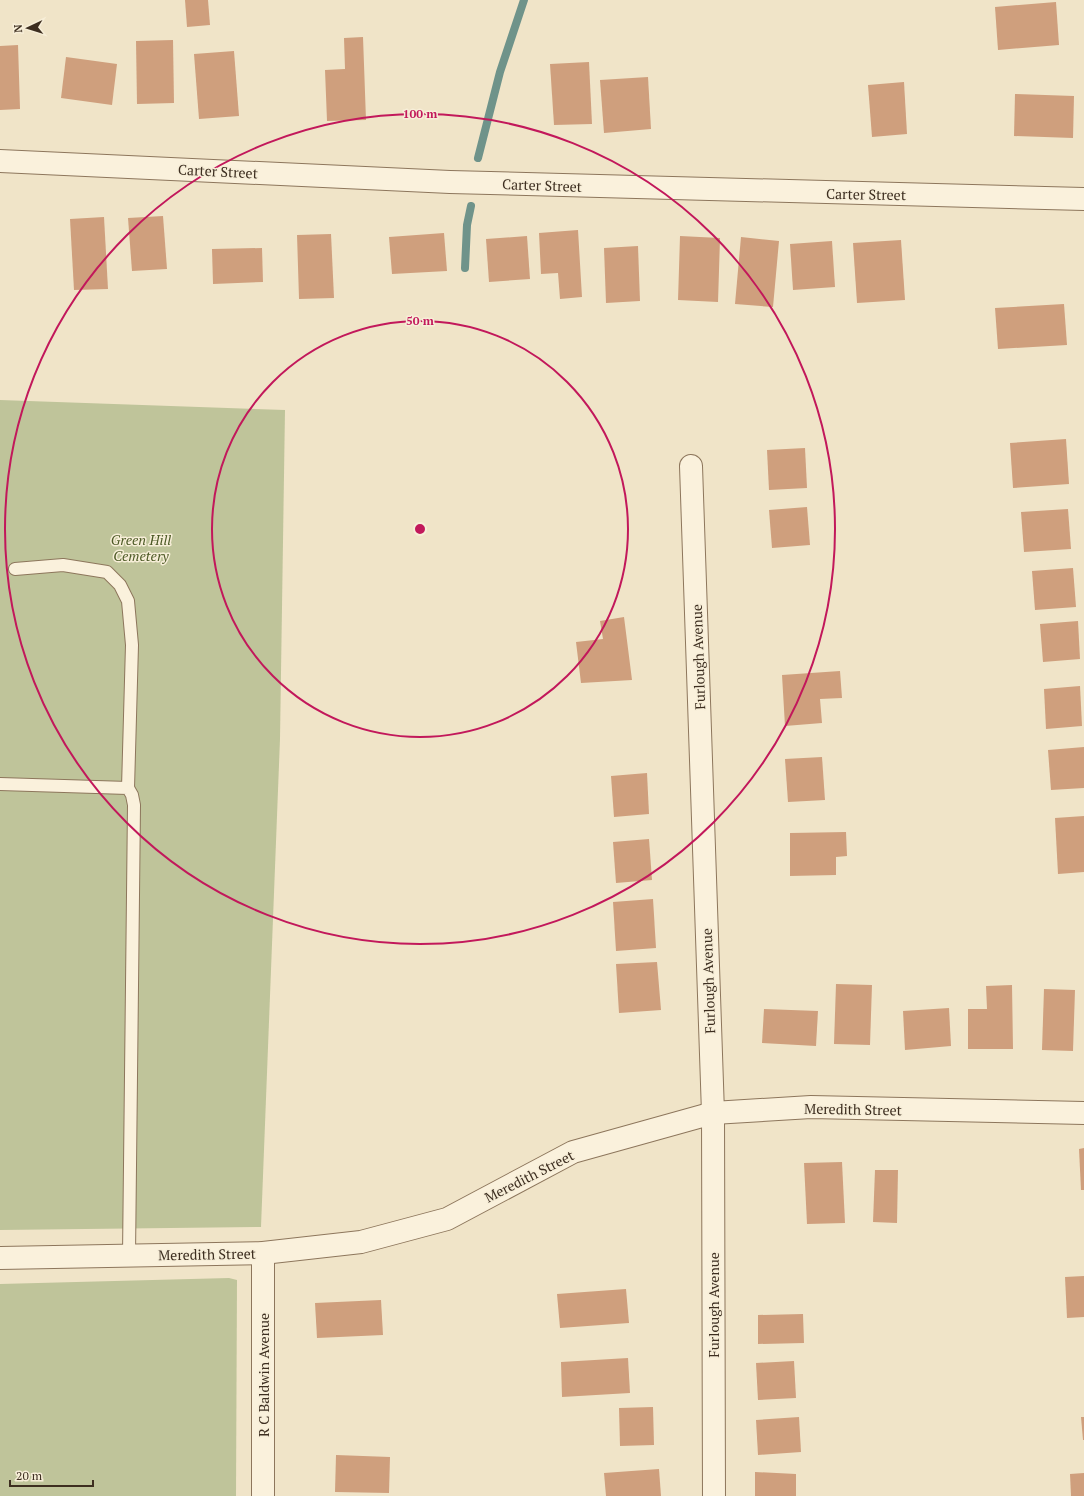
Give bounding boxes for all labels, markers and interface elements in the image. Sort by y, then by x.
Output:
north arrow [8,8,48,48]
text: N [11,23,25,33]
text: 100 m [403,106,437,121]
street label: Carter Street [178,159,259,183]
street label: Carter Street [502,174,583,196]
street label: Carter Street [826,184,907,204]
text: 50 m [406,313,434,328]
centre of rings [413,522,427,536]
park label: Green Hill Cemetery [111,530,171,565]
street label: Furlough Avenue [687,604,709,710]
street label: Furlough Avenue [697,928,719,1034]
street label: Meredith Street [804,1099,903,1119]
street label: Meredith Street [481,1145,578,1207]
street label: Meredith Street [158,1244,257,1264]
street label: Furlough Avenue [704,1252,723,1358]
street label: R C Baldwin Avenue [254,1313,273,1437]
scale bar [10,1462,93,1488]
text: 20 m [16,1468,43,1483]

